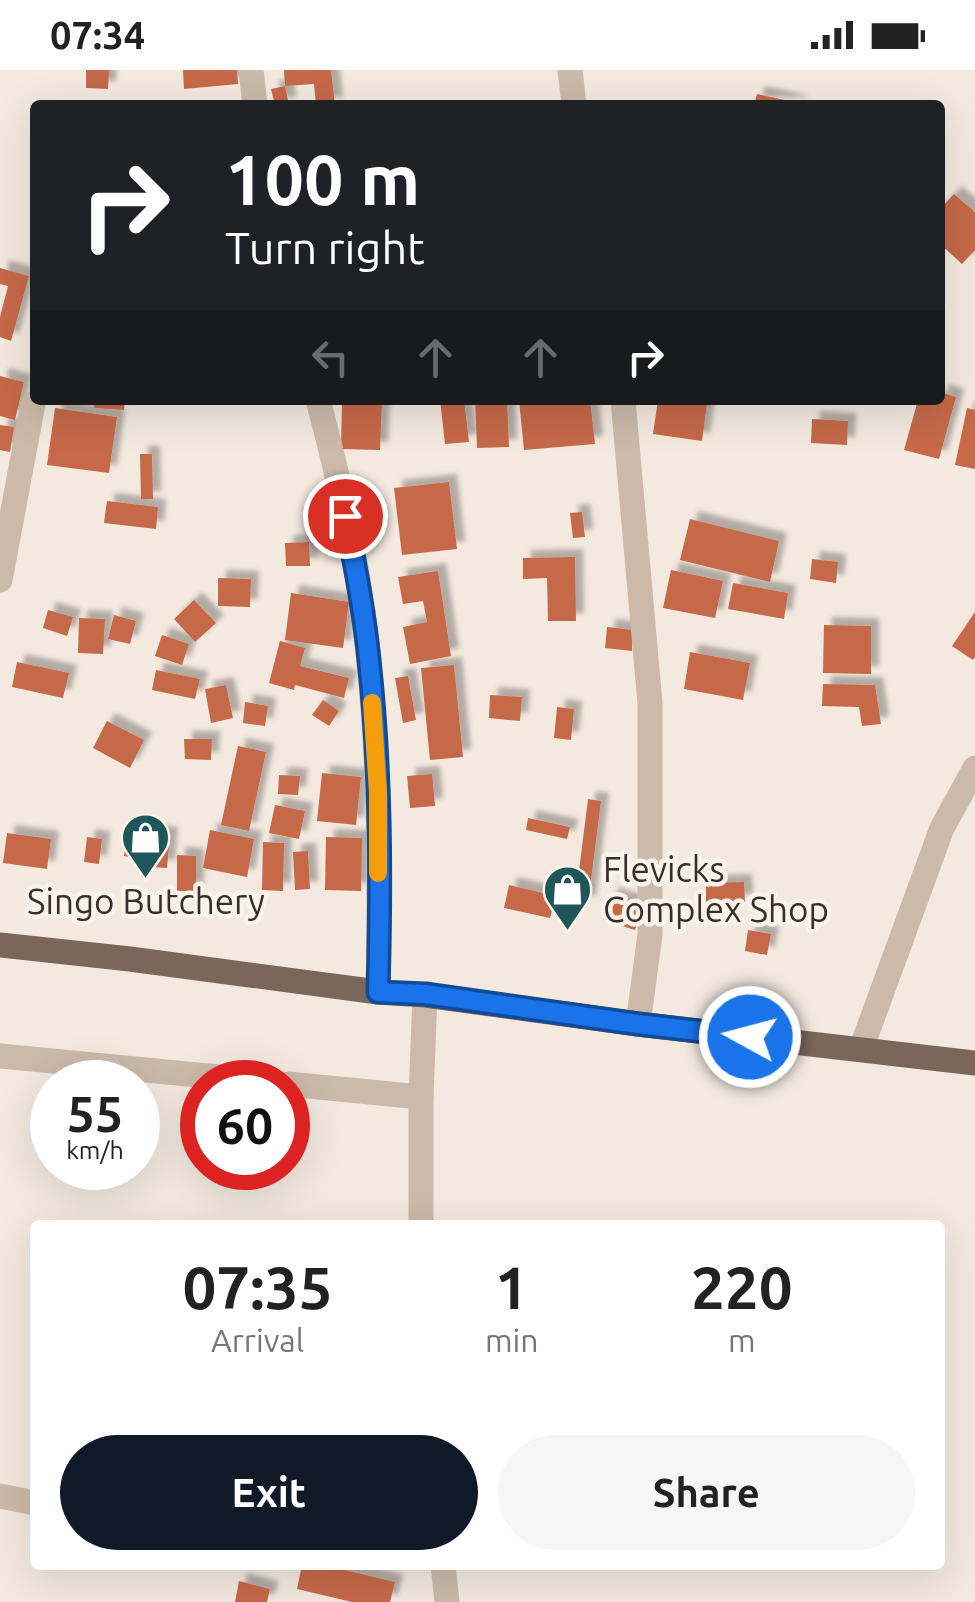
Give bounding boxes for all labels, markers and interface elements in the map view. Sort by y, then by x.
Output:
text: 07:34 [50,14,145,56]
icon: right [60,140,190,270]
text: 100 m [225,140,420,218]
text: Turn right [225,222,425,273]
icon: left [303,330,358,385]
icon: ahead [408,330,463,385]
icon: ahead [513,330,568,385]
icon: right [618,330,673,385]
pin [303,474,388,559]
icon: arrive [318,489,373,544]
shop icon: Singo Butchery [120,812,172,880]
place label: Flevicks Complex Shop [603,849,829,929]
shop icon: Flevicks Complex Shop [542,864,594,932]
place label: Singo Butchery [27,881,265,921]
position arrow [698,985,802,1089]
speed limit sign: 60 [180,1060,310,1190]
text: 55 [67,1085,123,1141]
text: km/h [66,1136,124,1164]
text: 07:35 [182,1253,333,1320]
text: 1 [495,1253,529,1320]
text: 220 [691,1253,793,1320]
text: Arrival [211,1322,304,1358]
text: min [485,1322,539,1358]
text: m [728,1322,756,1358]
button: Exit [60,1435,478,1550]
button: Share [498,1435,915,1550]

